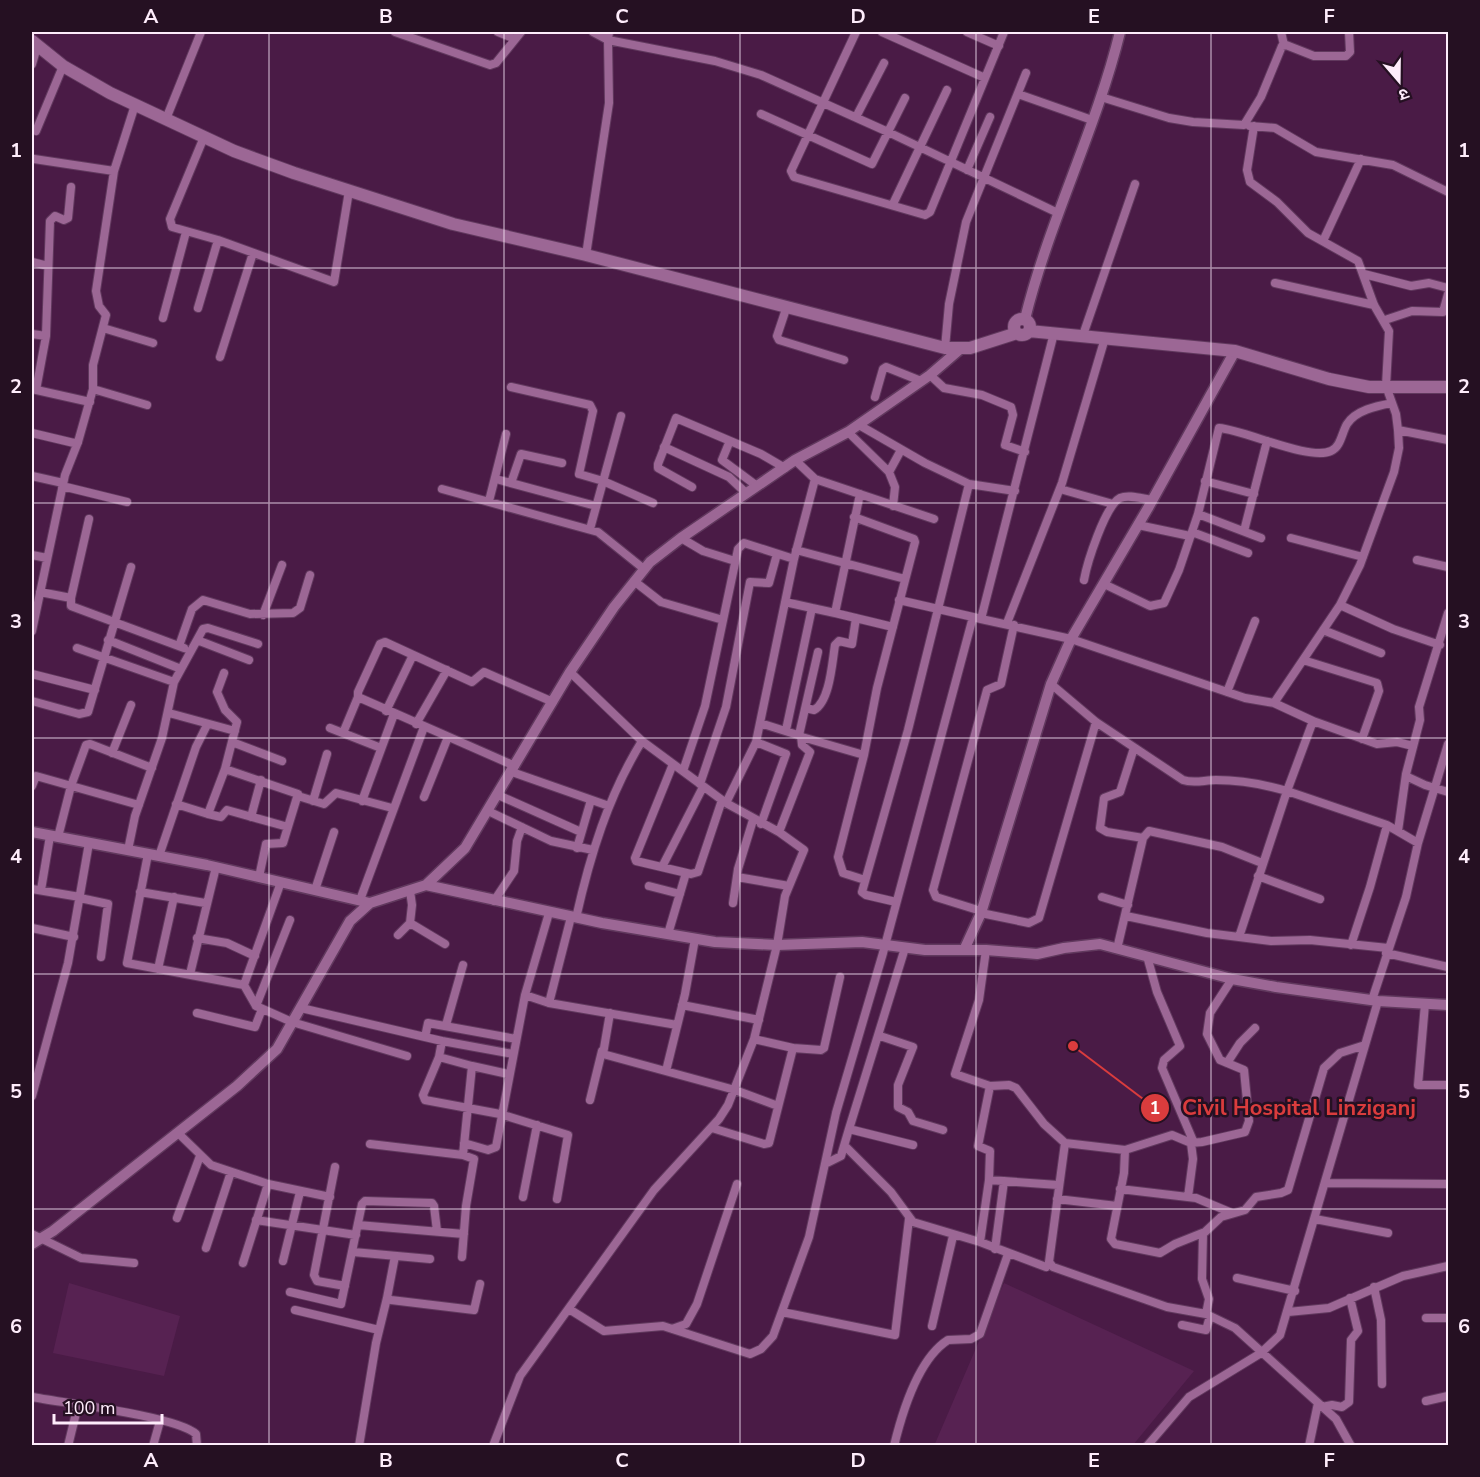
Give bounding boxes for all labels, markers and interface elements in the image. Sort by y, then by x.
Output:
text: A [144,3,159,30]
text: B [379,3,393,30]
text: C [615,3,629,30]
text: D [850,3,866,30]
text: E [1088,3,1100,30]
text: F [1323,3,1335,30]
north arrow [1369,51,1429,111]
text: उ [1395,82,1412,106]
text: 1 [10,137,22,164]
text: 1 [1458,137,1470,164]
text: 2 [10,373,22,400]
text: 2 [1458,373,1470,400]
text: 3 [10,608,22,635]
text: 3 [1458,608,1470,635]
text: 4 [10,843,22,870]
text: 4 [1458,843,1470,870]
text: 5 [10,1078,22,1105]
text: 5 [1458,1078,1470,1105]
callout: Civil Hospital Linziganj [1140,1088,1428,1128]
text: Civil Hospital Linziganj [1182,1093,1416,1123]
text: 1 [1150,1096,1160,1120]
text: 6 [10,1313,22,1340]
text: 6 [1458,1313,1470,1340]
scale bar [54,1387,162,1425]
text: 100 m [63,1396,115,1420]
text: A [144,1447,159,1474]
text: B [379,1447,393,1474]
text: C [615,1447,629,1474]
text: D [850,1447,866,1474]
text: E [1088,1447,1100,1474]
text: F [1323,1447,1335,1474]

